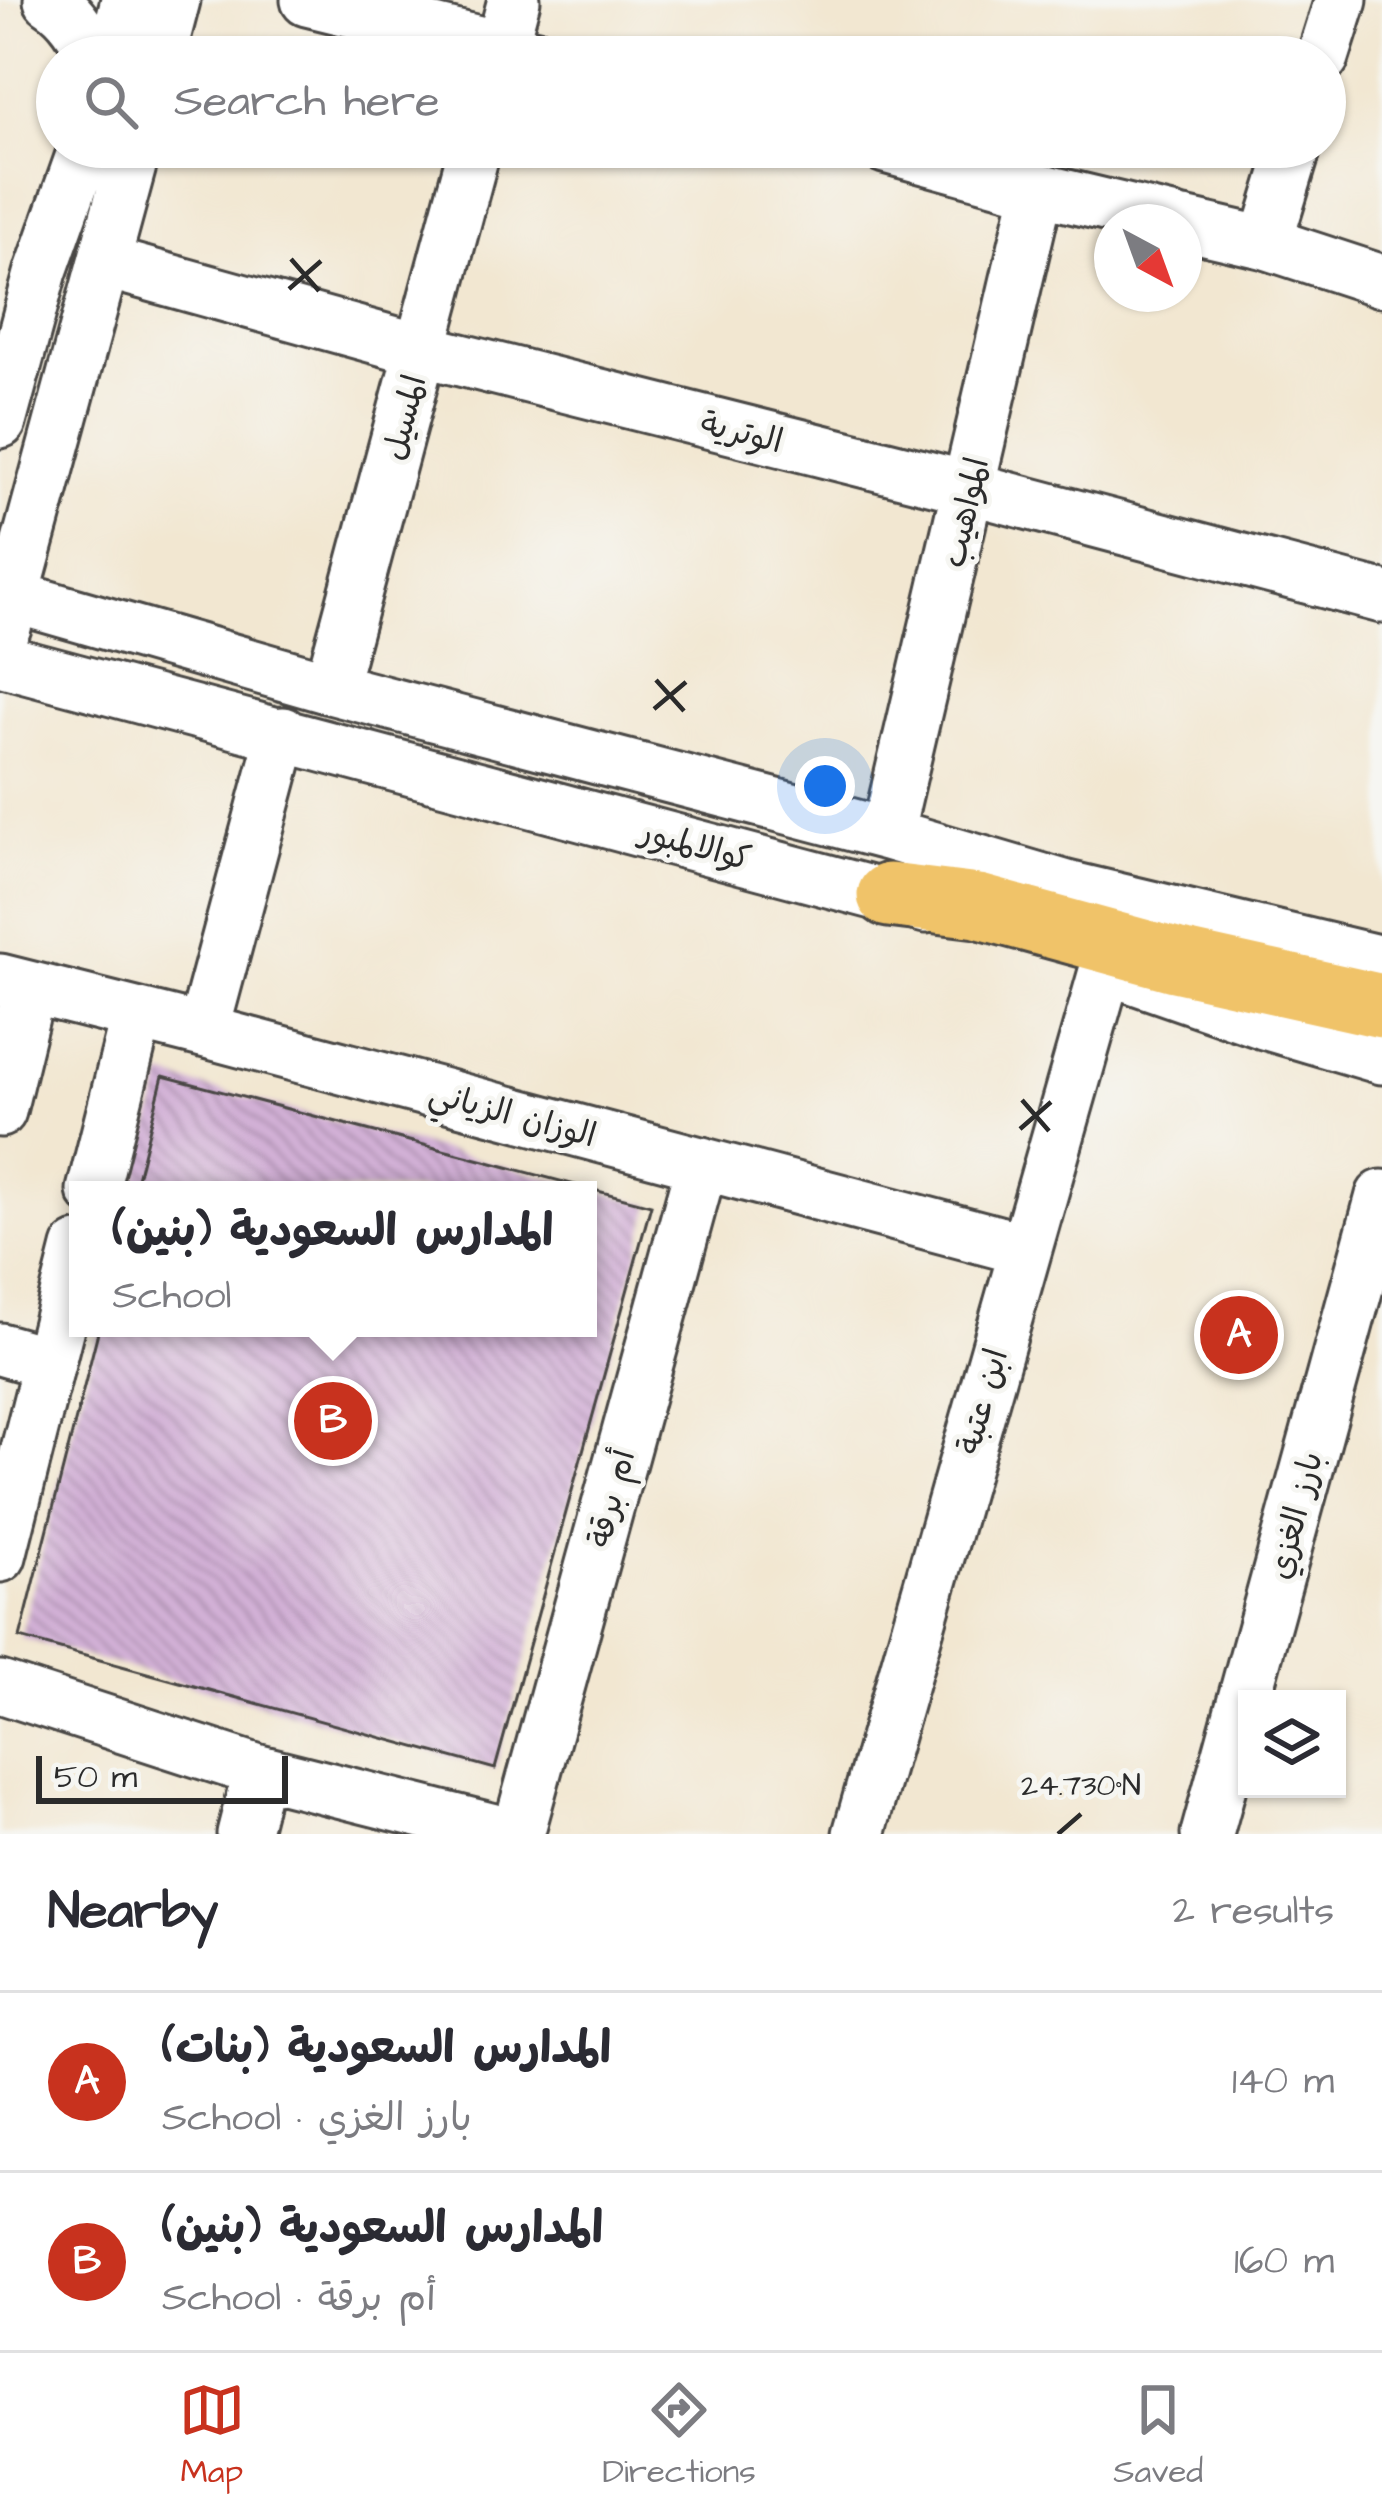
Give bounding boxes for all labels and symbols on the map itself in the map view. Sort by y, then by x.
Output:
north arrow [1094,204,1202,312]
street label: المسيل [372,370,438,465]
street label: الوترية [696,401,788,465]
street label: المواهيب [931,453,1001,572]
your location [795,756,855,816]
street label: كوالالمبور [632,808,756,883]
street label: الوزان الزياني [423,1071,601,1164]
pin: A [1200,1290,1278,1380]
street label: ابن عتبة [946,1343,1020,1460]
pin: B [294,1376,372,1466]
street label: أم برقة [577,1444,648,1553]
street label: بارز الغزي [1257,1447,1335,1584]
scale bar [36,1750,288,1803]
text: 24.730°N [1021,1765,1141,1807]

